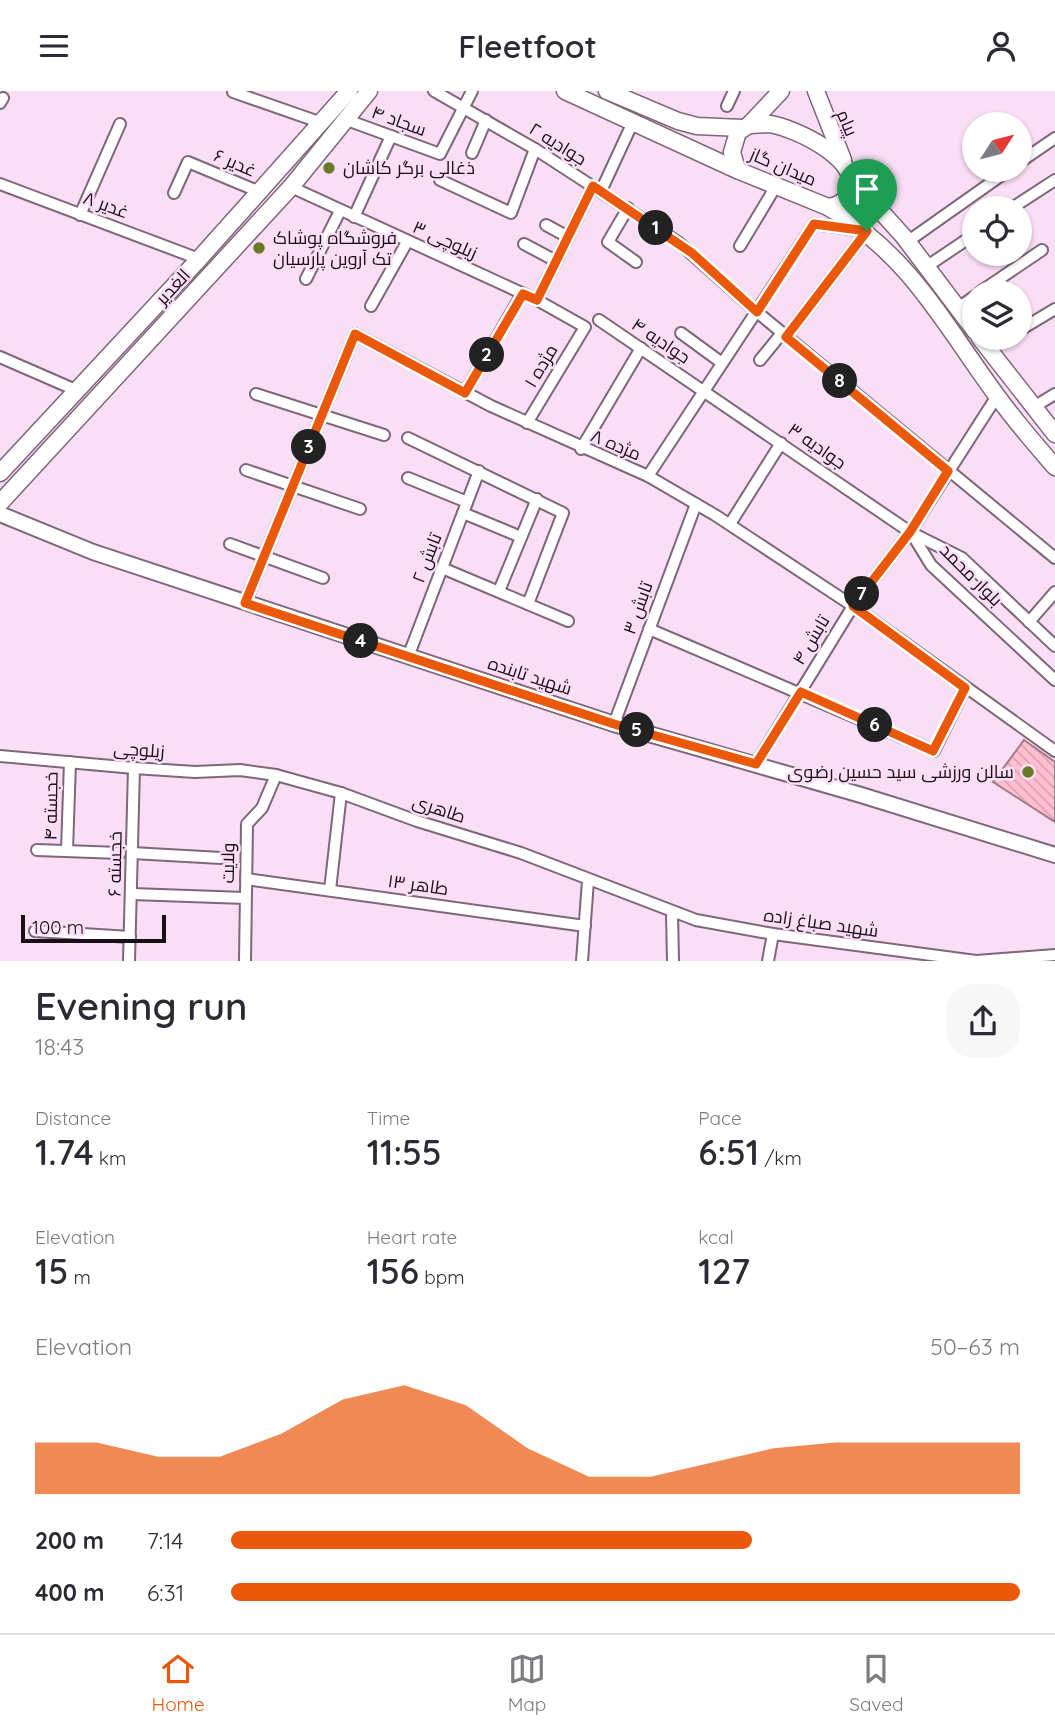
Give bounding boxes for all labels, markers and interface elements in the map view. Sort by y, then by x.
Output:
text: Fleetfoot [458,26,597,66]
icon: menu [35,27,73,65]
icon: person [982,27,1020,65]
street label: سجاد ۴ [369,100,430,141]
street label: پیام [831,106,863,140]
north arrow [962,112,1032,182]
map controls [962,112,1032,350]
street label: جوادیه ۲ [525,117,591,170]
street label: میدان گاز [745,142,820,191]
street label: غدیر ۶ [210,143,260,182]
place label: ذغالی برگر کاشان [343,156,475,179]
pin [837,159,897,231]
marker: ذغالی برگر کاشان [321,160,337,176]
icon: arrive [848,170,886,208]
street label: غدیر ۸ [80,186,132,223]
button: locate [962,196,1032,266]
pin: 1 [638,211,674,245]
street label: زیلوچی ۳ [409,215,481,265]
text: 1 [652,215,659,239]
place label: فروشگاه پوشاک تک آروین پارسیان [273,226,397,271]
marker: فروشگاه پوشاک تک آروین پارسیان [251,240,267,256]
street label: الغدیر [150,264,195,310]
button: layers [962,280,1032,350]
street label: جوادیه ۴ [627,313,695,369]
pin: 2 [470,337,504,373]
street label: مژده ۱ [519,340,562,392]
text: 2 [481,342,492,366]
pin: 8 [822,363,858,399]
text: 8 [834,368,845,392]
street label: جوادیه ۳ [784,417,851,474]
street label: مژده ۸ [588,424,645,465]
pin: 3 [292,429,326,465]
text: 3 [303,434,314,458]
street label: تابش ۲ [407,529,447,586]
street label: بلوار محمد [935,538,1008,611]
pin: 7 [844,577,880,611]
street label: تابش ۳ [617,578,658,637]
text: 7 [856,581,867,605]
street label: تابش ۴ [787,610,834,669]
pin: 4 [344,623,378,659]
text: 4 [355,628,366,652]
street label: شهید تابنده [485,651,575,700]
pin: 6 [858,707,892,743]
text: 6 [869,712,880,736]
pin: 5 [620,713,654,747]
text: 5 [631,717,642,741]
street label: زیلوچی [113,736,165,764]
place label: سالن ورزشی سید حسین رضوی [787,760,1014,783]
marker: سالن ورزشی سید حسین رضوی [1020,764,1036,780]
street label: خجسته ۴ [38,771,63,841]
street label: طاهری [410,789,469,828]
street label: خجسته ۶ [102,831,127,897]
street label: ولایت [216,842,239,884]
street label: طاهر ۱۳ [386,869,450,900]
street label: شهید صباغ زاده [762,903,880,943]
scale bar [21,912,166,944]
text: 100 m [32,915,84,939]
text: Evening run [35,982,248,1030]
button: share [946,984,1020,1058]
text: 18:43 [35,1032,84,1061]
text: Distance [35,1106,111,1130]
text: Time [367,1106,410,1130]
text: Pace [698,1106,742,1130]
text: 1.74 [35,1130,94,1174]
text: 11:55 [367,1130,442,1174]
text: 6:51 [698,1130,759,1174]
text: km [94,1146,126,1170]
text: /km [759,1146,802,1170]
text: Elevation [35,1225,115,1249]
text: Heart rate [367,1225,457,1249]
text: kcal [698,1225,734,1249]
text: 15 [35,1249,68,1293]
text: 156 [367,1249,419,1293]
text: 127 [698,1249,750,1293]
text: m [68,1265,91,1289]
text: bpm [419,1265,465,1289]
text: Elevation [35,1332,132,1361]
text: 50–63 m [930,1332,1020,1361]
text: 200 m [35,1526,104,1555]
text: 7:14 [147,1526,183,1555]
text: 400 m [35,1578,104,1607]
text: 6:31 [147,1578,184,1607]
tab: Home [151,1650,205,1716]
tab: Map [508,1650,546,1716]
tab: Saved [849,1650,904,1716]

